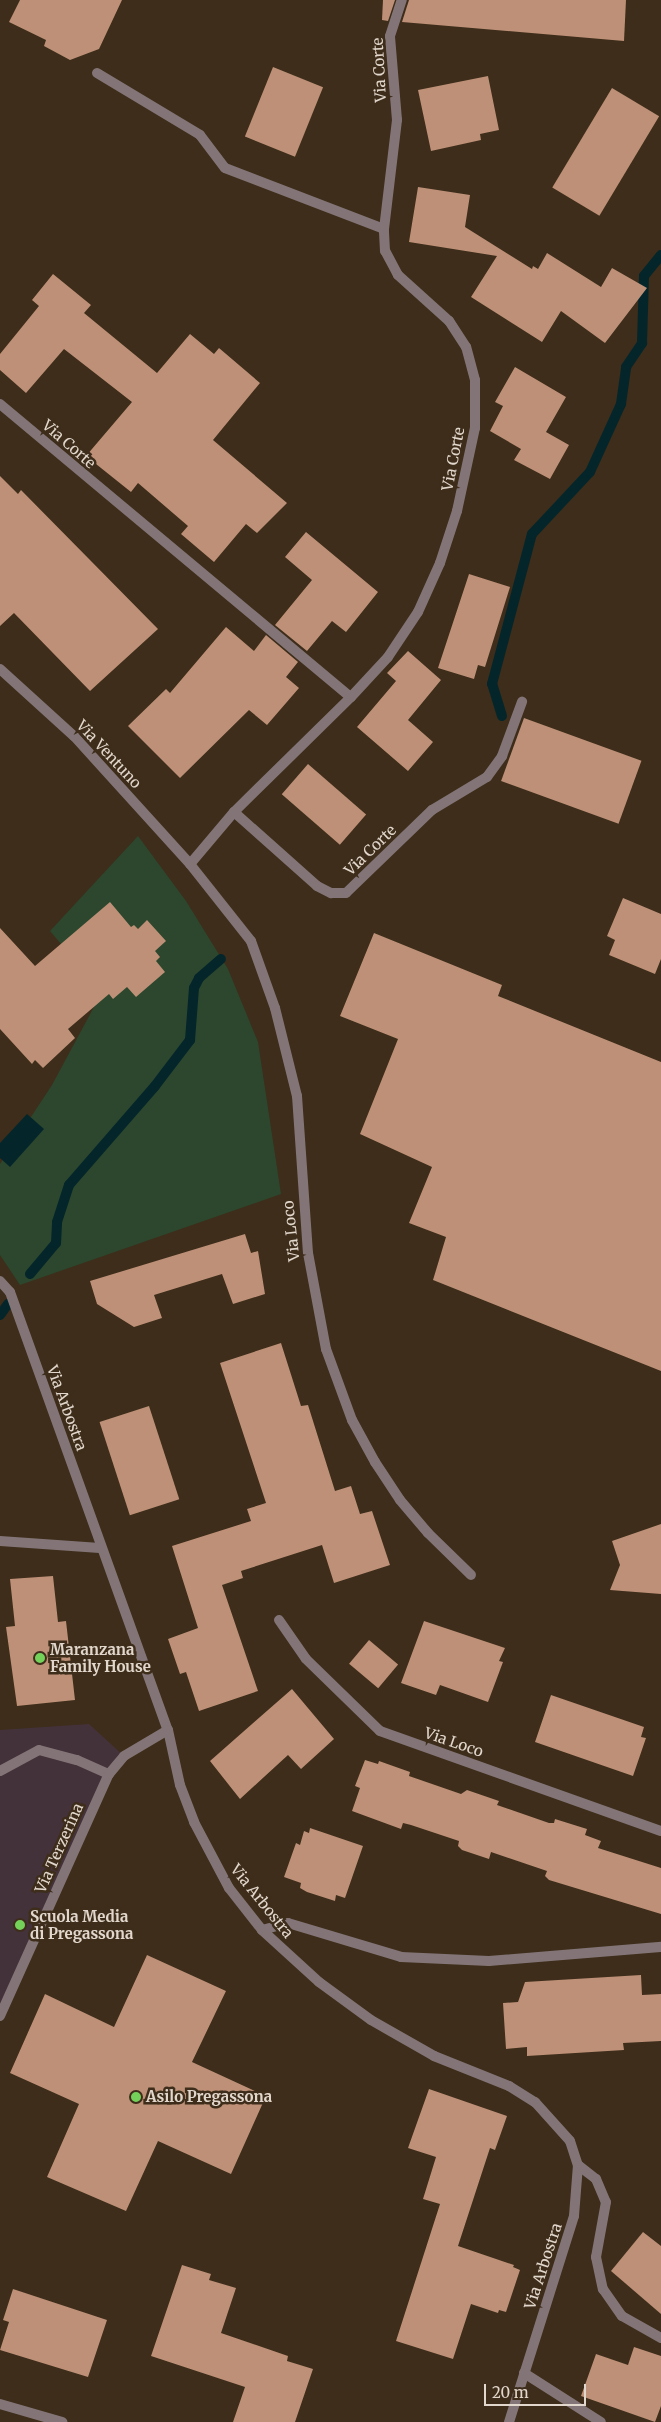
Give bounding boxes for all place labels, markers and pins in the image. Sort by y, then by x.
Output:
place label: Maranzana Family House [50,1640,151,1675]
marker: Maranzana Family House [34,1652,46,1664]
place label: Scuola Media di Pregassona [30,1907,133,1942]
marker: Scuola Media di Pregassona [14,1919,26,1931]
place label: Asilo Pregassona [146,2088,272,2106]
marker: Asilo Pregassona [130,2091,142,2103]

